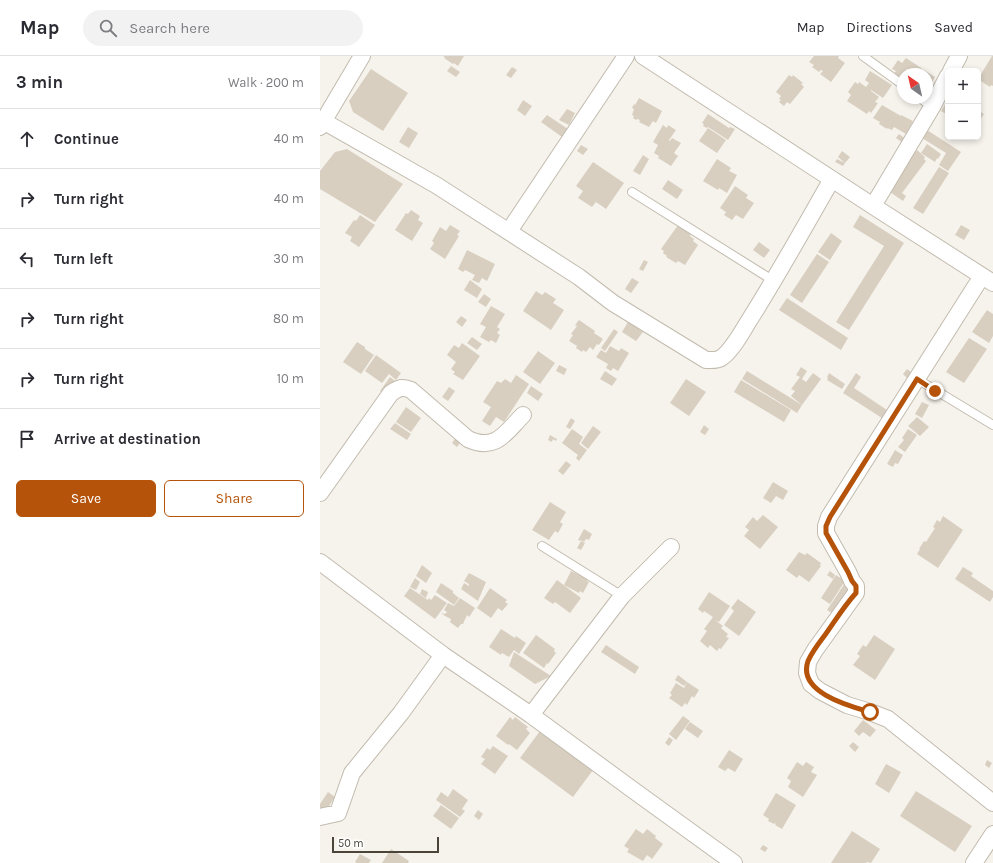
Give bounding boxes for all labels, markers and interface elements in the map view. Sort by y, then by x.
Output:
search box [83,10,363,46]
text: Map [20,17,59,39]
icon: search [97,17,119,39]
text: Search here [129,19,210,37]
text: Map [797,19,825,36]
text: Directions [847,19,912,36]
text: Saved [934,19,973,36]
north arrow [897,68,933,104]
map controls [945,68,981,140]
button: + [945,68,981,104]
text: 3 min [16,72,63,92]
text: Walk · 200 m [228,75,304,90]
button: − [945,104,981,140]
icon: ahead [16,128,38,150]
text: Continue [54,130,119,148]
text: 40 m [274,131,304,146]
icon: right [16,188,38,210]
text: Turn right [54,190,124,208]
text: 40 m [274,191,304,206]
icon: left [16,248,38,270]
text: Turn left [54,250,113,268]
text: 30 m [273,251,304,266]
icon: right [16,308,38,330]
text: Turn right [54,310,124,328]
text: 80 m [273,311,304,326]
icon: right [16,368,38,390]
text: Turn right [54,370,124,388]
text: 10 m [277,371,304,386]
route end [926,382,944,400]
icon: arrive [16,428,38,450]
text: Arrive at destination [54,430,201,448]
button: Save [16,480,156,517]
button: Share [164,480,304,517]
route start [861,703,879,721]
scale bar [332,835,439,854]
text: 50 m [338,837,364,850]

